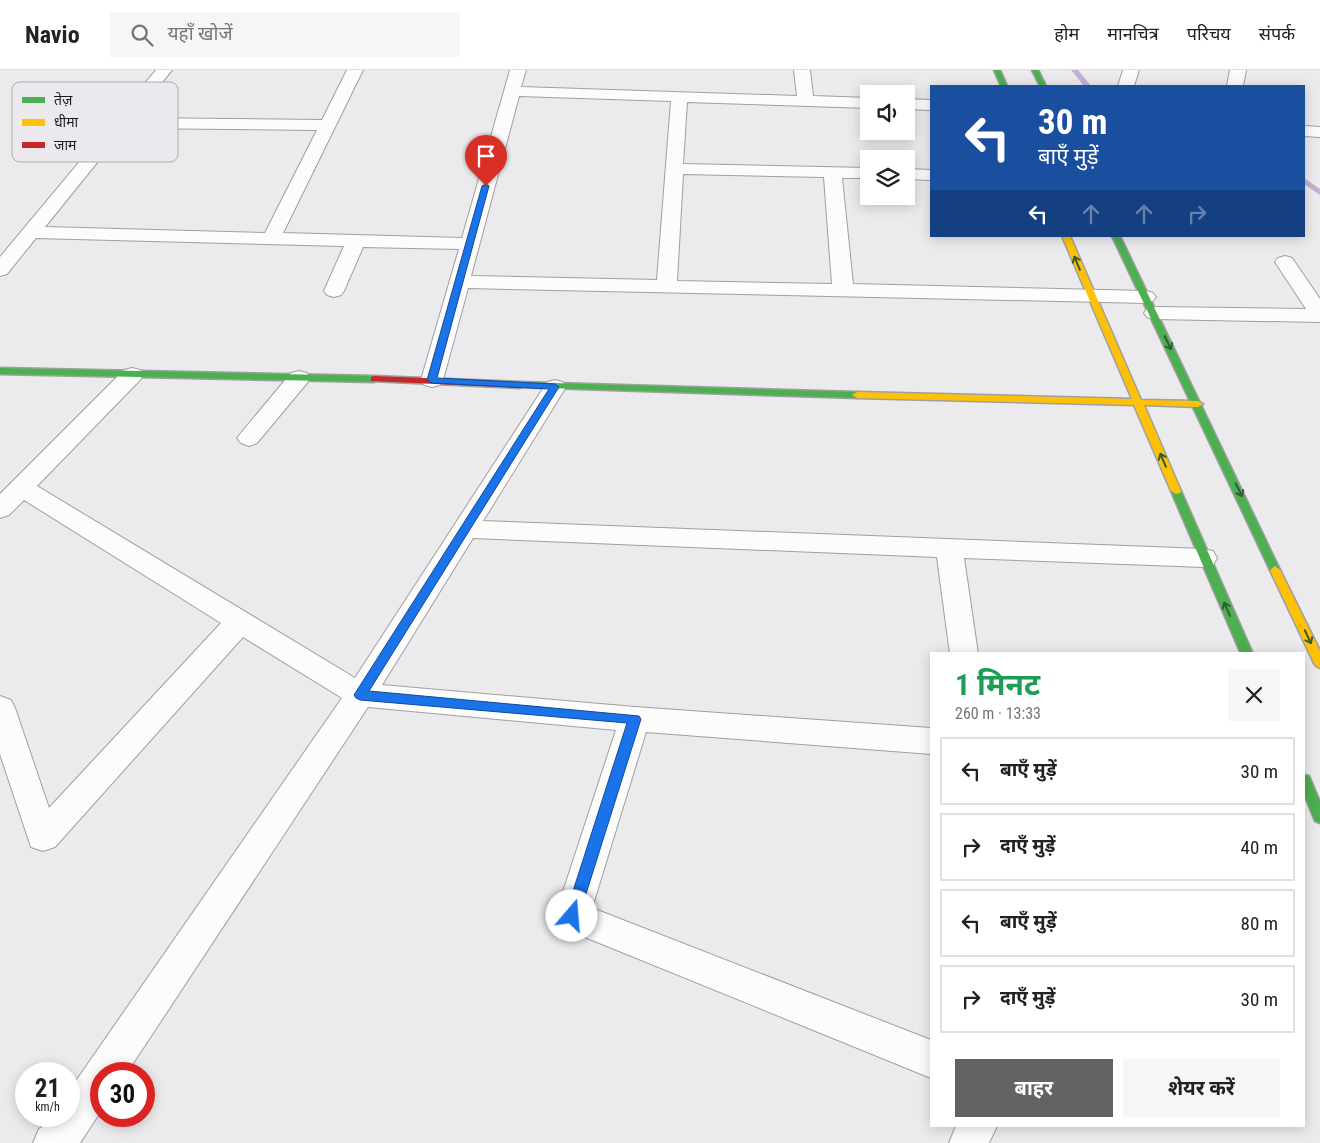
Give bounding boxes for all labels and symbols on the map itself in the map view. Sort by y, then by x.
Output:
legend [12,82,178,162]
text: तेज़ [54,91,73,108]
text: धीमा [54,114,79,130]
pin [465,135,507,186]
text: जाम [54,137,77,153]
one-way arrow [1072,256,1082,271]
one-way arrow [1164,335,1173,350]
one-way arrow [1158,453,1167,468]
one-way arrow [1234,482,1244,497]
one-way arrow [1222,602,1232,617]
one-way arrow [1304,629,1313,644]
position arrow [545,889,597,941]
speed limit sign: 30 [90,1062,155,1127]

